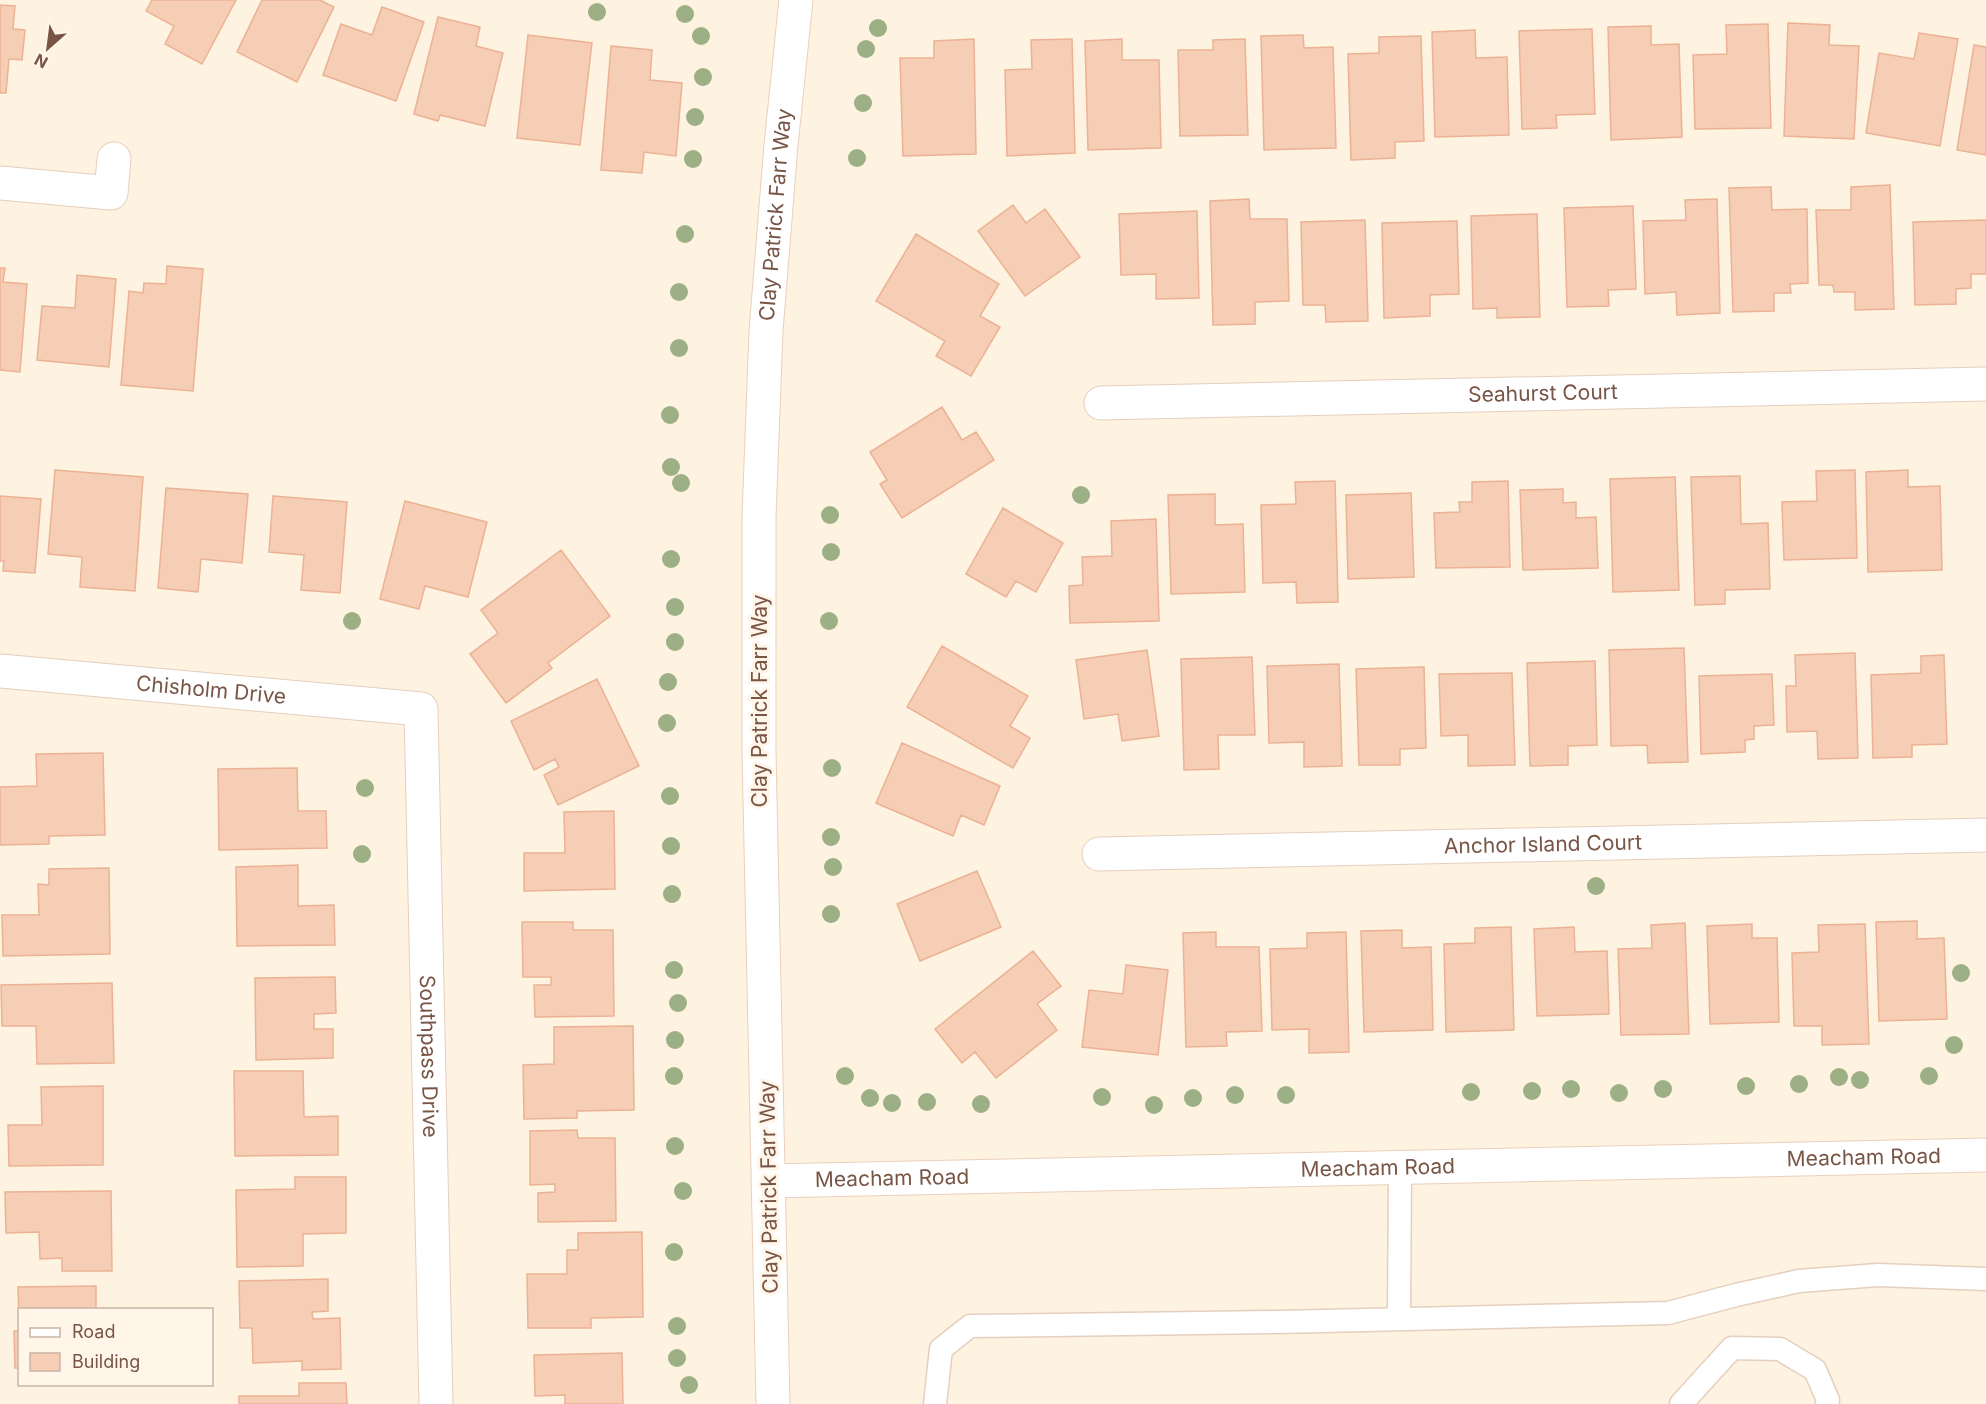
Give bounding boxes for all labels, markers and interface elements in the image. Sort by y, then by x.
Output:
north arrow [18,18,78,78]
text: N [31,50,51,73]
street label: Clay Patrick Farr Way [754,107,797,322]
street label: Seahurst Court [1468,379,1618,407]
street label: Clay Patrick Farr Way [747,594,772,808]
street label: Chisholm Drive [135,670,287,709]
street label: Anchor Island Court [1444,829,1642,859]
street label: Southpass Drive [415,974,443,1138]
street label: Clay Patrick Farr Way [754,1080,783,1294]
street label: Meacham Road [1786,1143,1941,1171]
street label: Meacham Road [1300,1153,1455,1182]
street label: Meacham Road [814,1164,969,1192]
legend [18,1308,213,1386]
text: Road [72,1321,115,1342]
text: Building [72,1351,140,1372]

